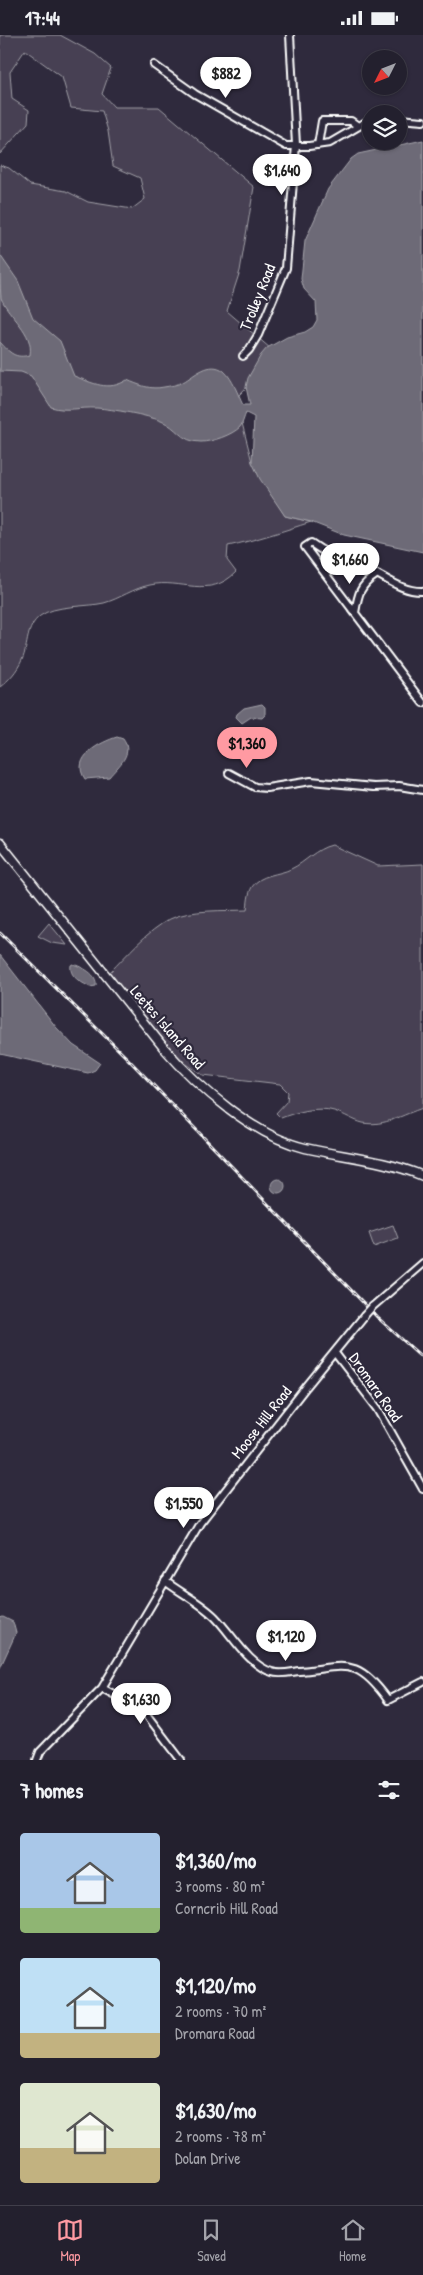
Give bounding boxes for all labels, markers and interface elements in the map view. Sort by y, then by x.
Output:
text: 17:44 [25,5,60,31]
north arrow [362,50,408,95]
map controls [362,50,407,150]
pin: $882 [196,57,256,99]
text: $882 [211,62,241,84]
button: layers [362,105,407,150]
pin: $1,640 [241,154,323,196]
text: $1,640 [264,159,300,181]
street label: Trolley Road [234,260,280,334]
pin: $1,660 [309,543,391,585]
text: $1,660 [331,548,369,570]
pin: $1,360 [206,727,288,769]
text: $1,360 [228,732,266,754]
street label: Leetes Island Road [126,980,210,1074]
street label: Dromara Road [344,1348,408,1426]
street label: Moose Hill Road [226,1381,296,1463]
pin: $1,550 [143,1487,225,1529]
text: $1,550 [165,1492,203,1514]
pin: $1,120 [245,1619,327,1662]
text: $1,120 [267,1625,305,1647]
pin: $1,630 [100,1683,182,1725]
text: $1,630 [122,1688,160,1710]
text: 7 homes [20,1776,83,1805]
icon: filters [375,1776,403,1804]
text: $1,360/mo [175,1846,256,1875]
icon: home [60,1853,120,1913]
text: 3 rooms · 80 m² [175,1875,265,1897]
text: Corncrib Hill Road [175,1897,278,1919]
text: $1,120/mo [175,1971,256,2000]
icon: home [60,1978,120,2038]
text: 2 rooms · 70 m² [175,2000,266,2022]
text: Dromara Road [175,2022,255,2044]
text: $1,630/mo [175,2096,256,2125]
icon: home [60,2103,120,2163]
text: 2 rooms · 78 m² [175,2125,266,2147]
text: Dolan Drive [175,2147,241,2169]
tab: Map [56,2216,84,2265]
tab: Saved [197,2216,226,2265]
tab: Home [339,2216,367,2265]

